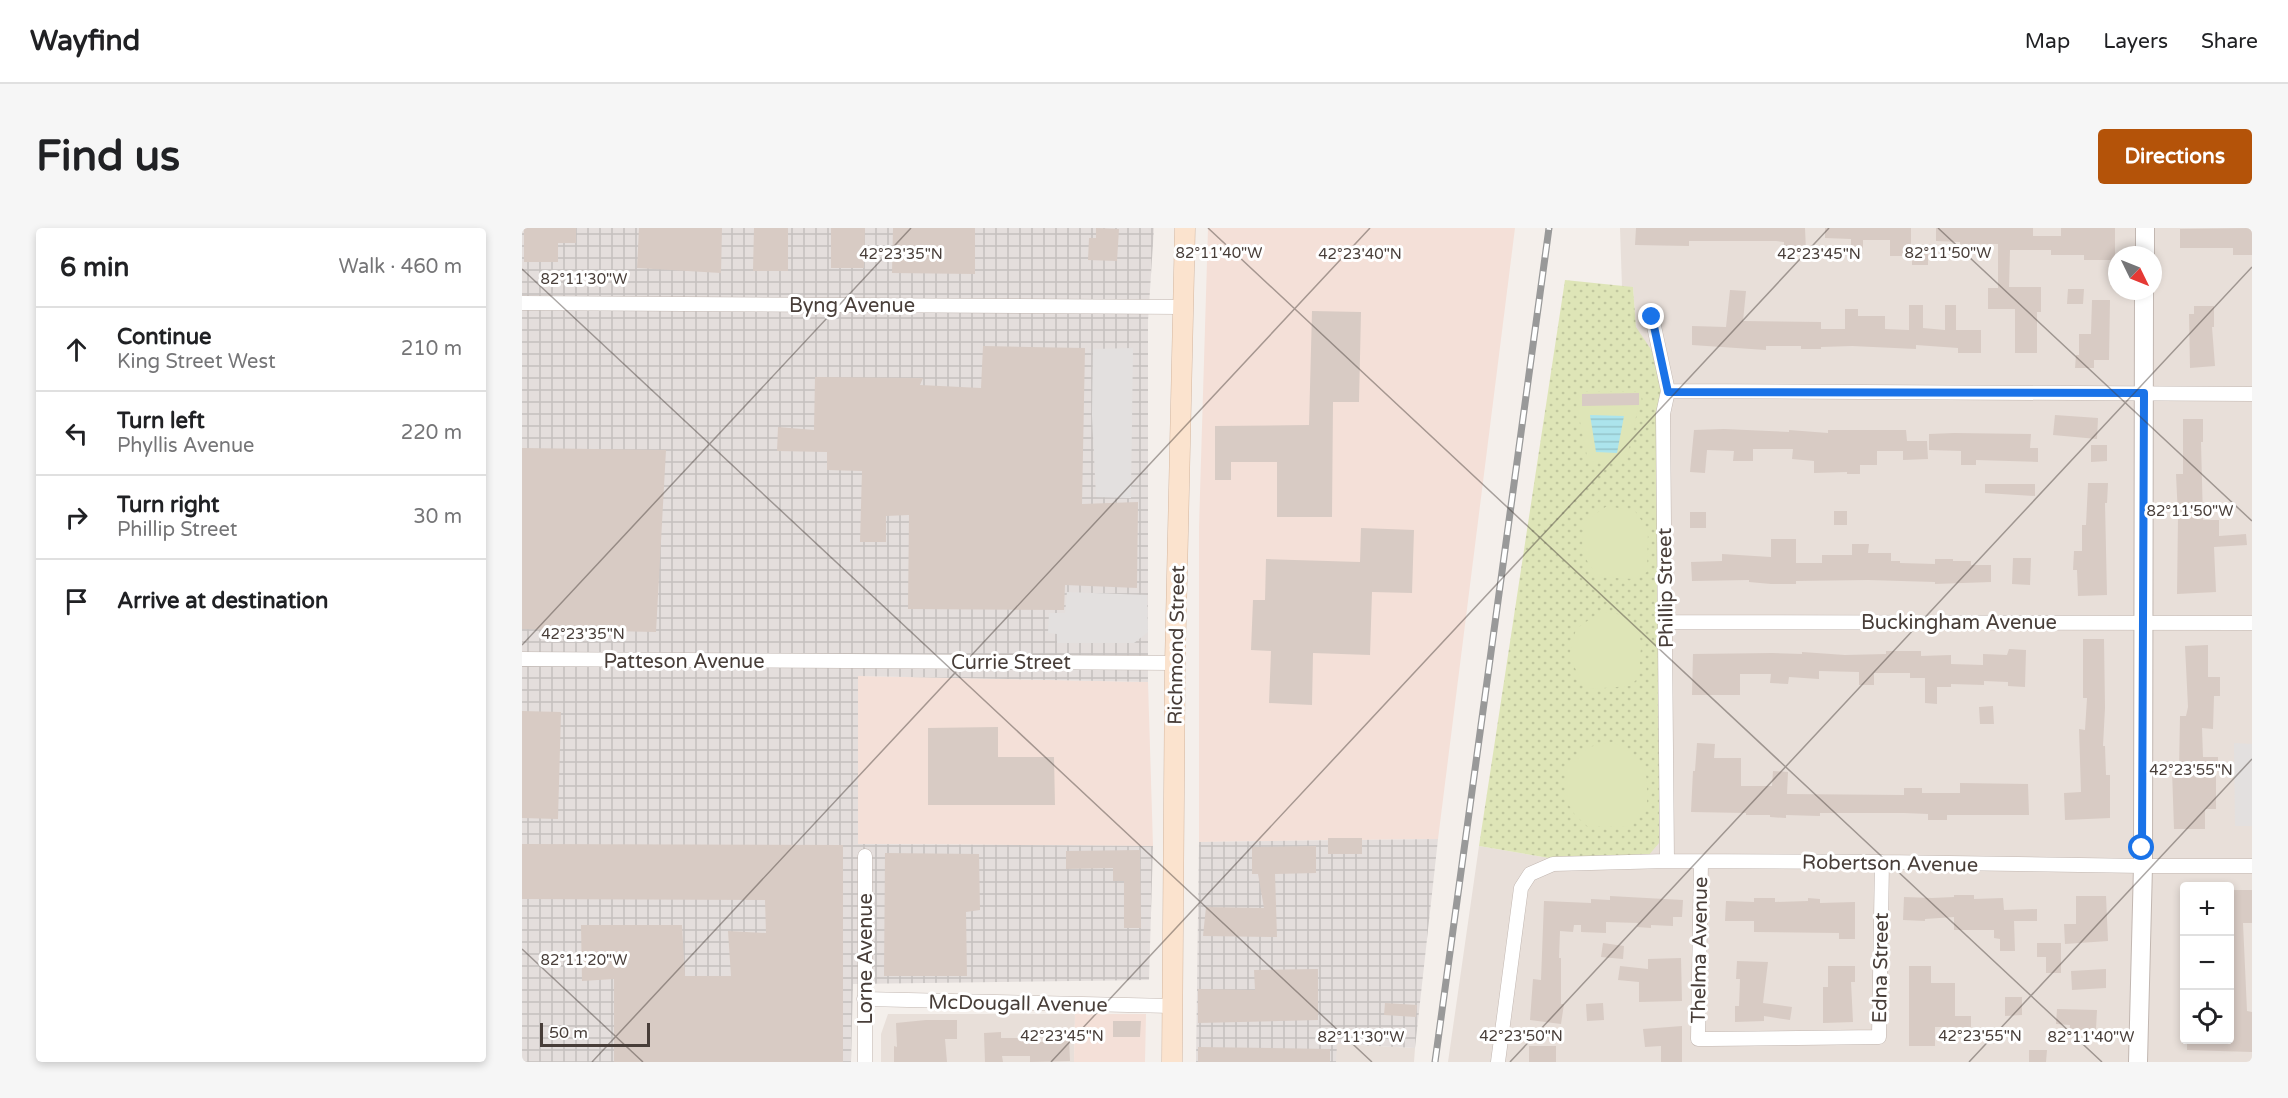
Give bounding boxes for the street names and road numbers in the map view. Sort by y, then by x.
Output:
street label: Byng Avenue [789,294,915,318]
street label: Phillip Street [1653,527,1679,648]
street label: Richmond Street [1164,565,1190,725]
street label: Buckingham Avenue [1861,611,2057,635]
street label: Patteson Avenue [603,650,765,674]
street label: Currie Street [951,651,1071,675]
street label: Robertson Avenue [1802,850,1978,878]
street label: Thelma Avenue [1687,876,1713,1024]
street label: Lorne Avenue [854,893,878,1025]
street label: Edna Street [1868,912,1894,1024]
street label: McDougall Avenue [928,990,1108,1018]

